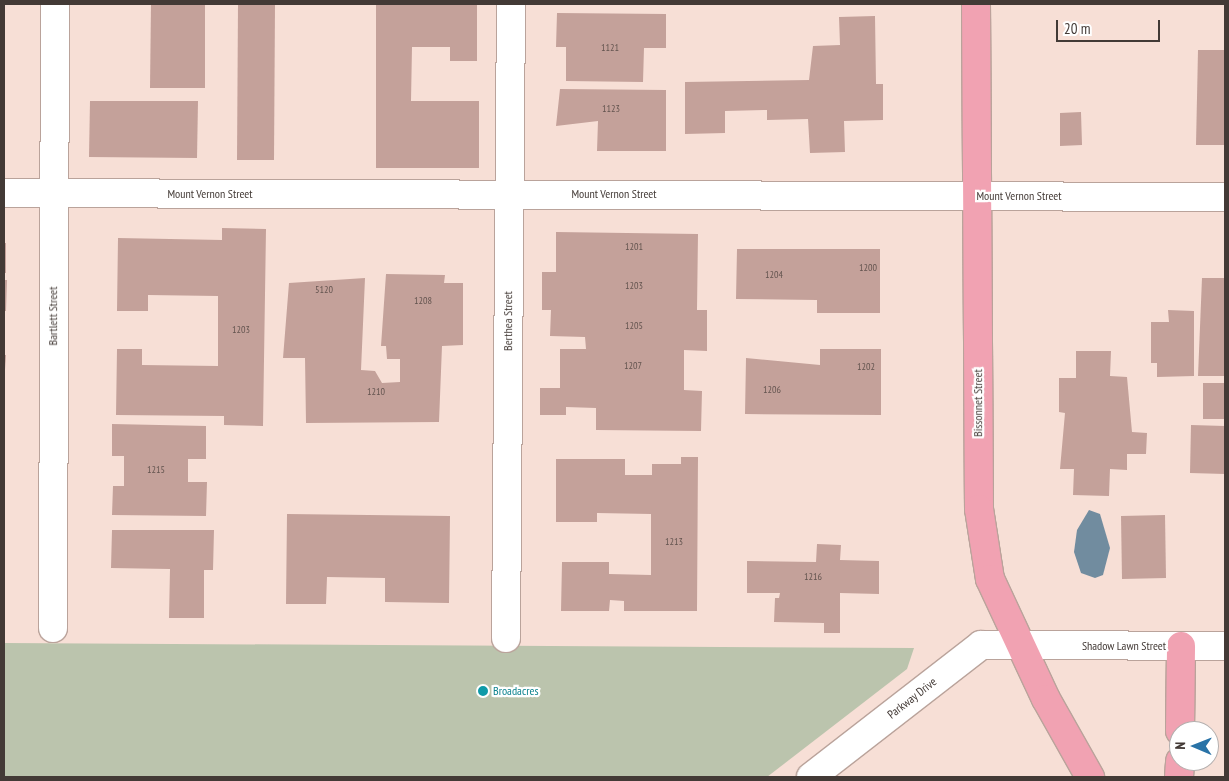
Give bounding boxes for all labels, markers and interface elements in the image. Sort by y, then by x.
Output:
scale bar [1059,10,1163,42]
text: 20 m [1064,19,1090,38]
house number: 1121 [601,42,619,54]
house number: 1123 [602,103,620,115]
street label: Mount Vernon Street [167,187,253,201]
street label: Mount Vernon Street [571,187,657,201]
street label: Mount Vernon Street [976,189,1062,203]
house number: 1201 [625,241,643,253]
house number: 1200 [859,262,877,274]
house number: 1204 [765,269,783,281]
house number: 1203 [625,280,643,292]
house number: 5120 [315,284,333,296]
street label: Bartlett Street [46,286,60,346]
street label: Berthea Street [501,291,515,351]
house number: 1208 [414,295,432,307]
house number: 1205 [625,320,643,332]
house number: 1203 [232,324,250,336]
house number: 1207 [624,360,642,372]
house number: 1202 [857,361,875,373]
street label: Bissonnet Street [971,369,985,437]
house number: 1206 [763,384,781,396]
house number: 1210 [367,386,385,398]
house number: 1215 [147,464,165,476]
house number: 1213 [665,536,683,548]
house number: 1216 [804,571,822,583]
street label: Shadow Lawn Street [1082,639,1166,653]
street label: Parkway Drive [884,674,940,722]
place label: Broadacres [493,684,538,698]
marker: Broadacres [477,685,489,697]
north arrow [1169,721,1219,771]
text: N [1171,742,1189,750]

